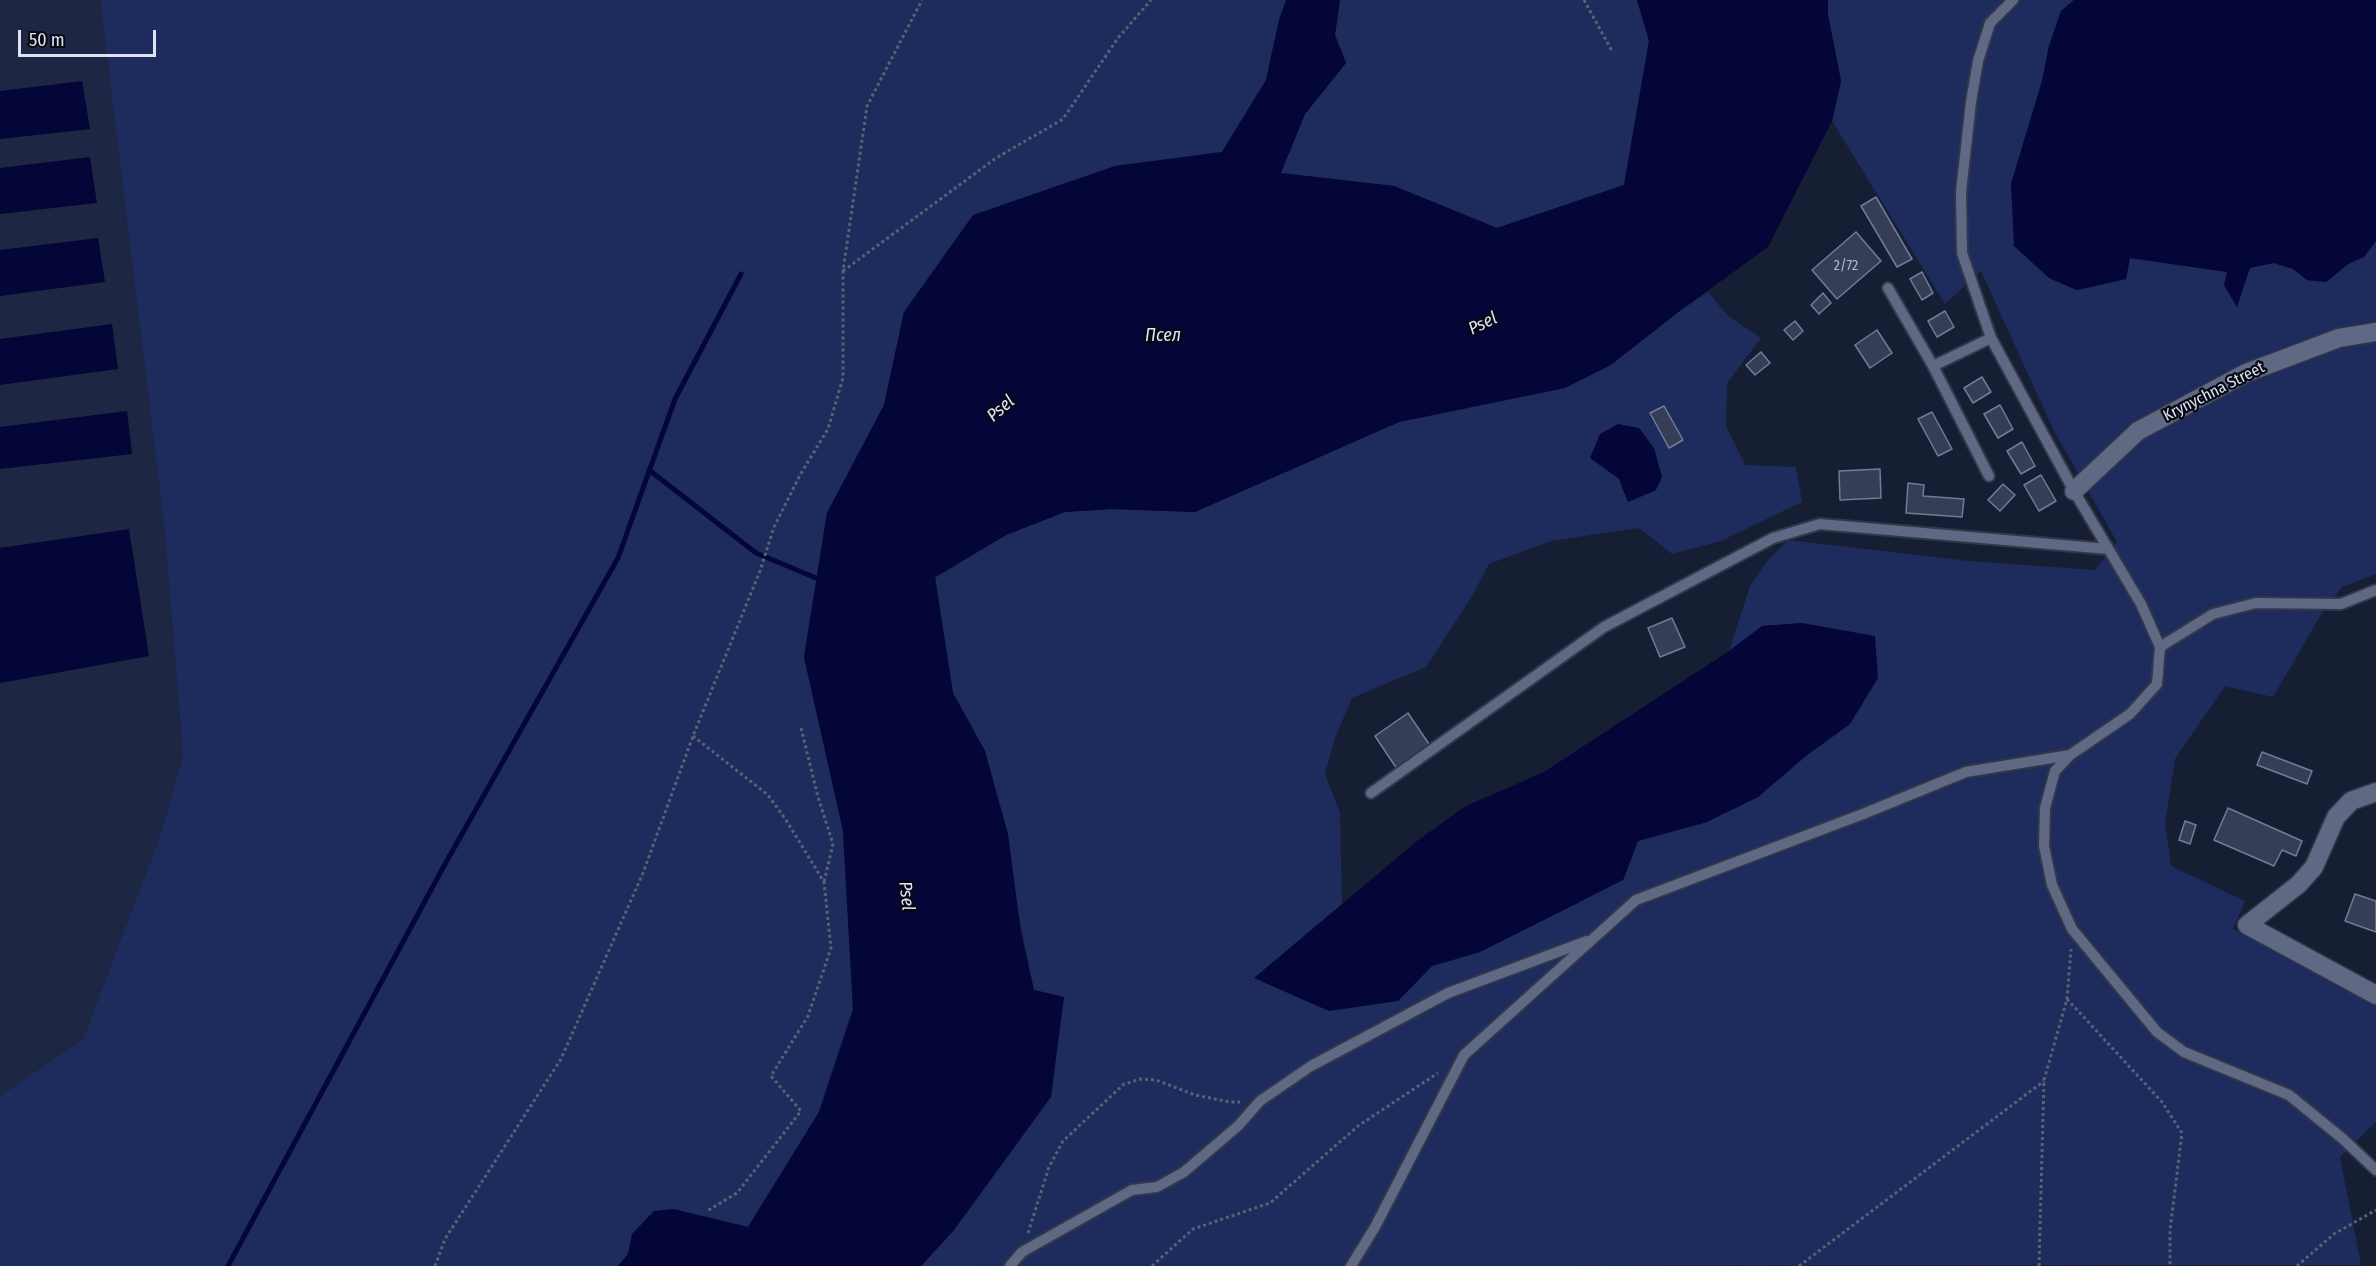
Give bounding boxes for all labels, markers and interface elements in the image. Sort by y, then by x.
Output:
scale bar [21,18,159,56]
text: 50 m [29,29,65,51]
house number: 2/72 [1834,258,1858,274]
water label: Psel [1465,308,1501,340]
water label: Псел [1145,325,1181,347]
street label: Krynychna Street [2160,358,2268,426]
water label: Psel [983,391,1019,427]
water label: Psel [893,880,919,912]

